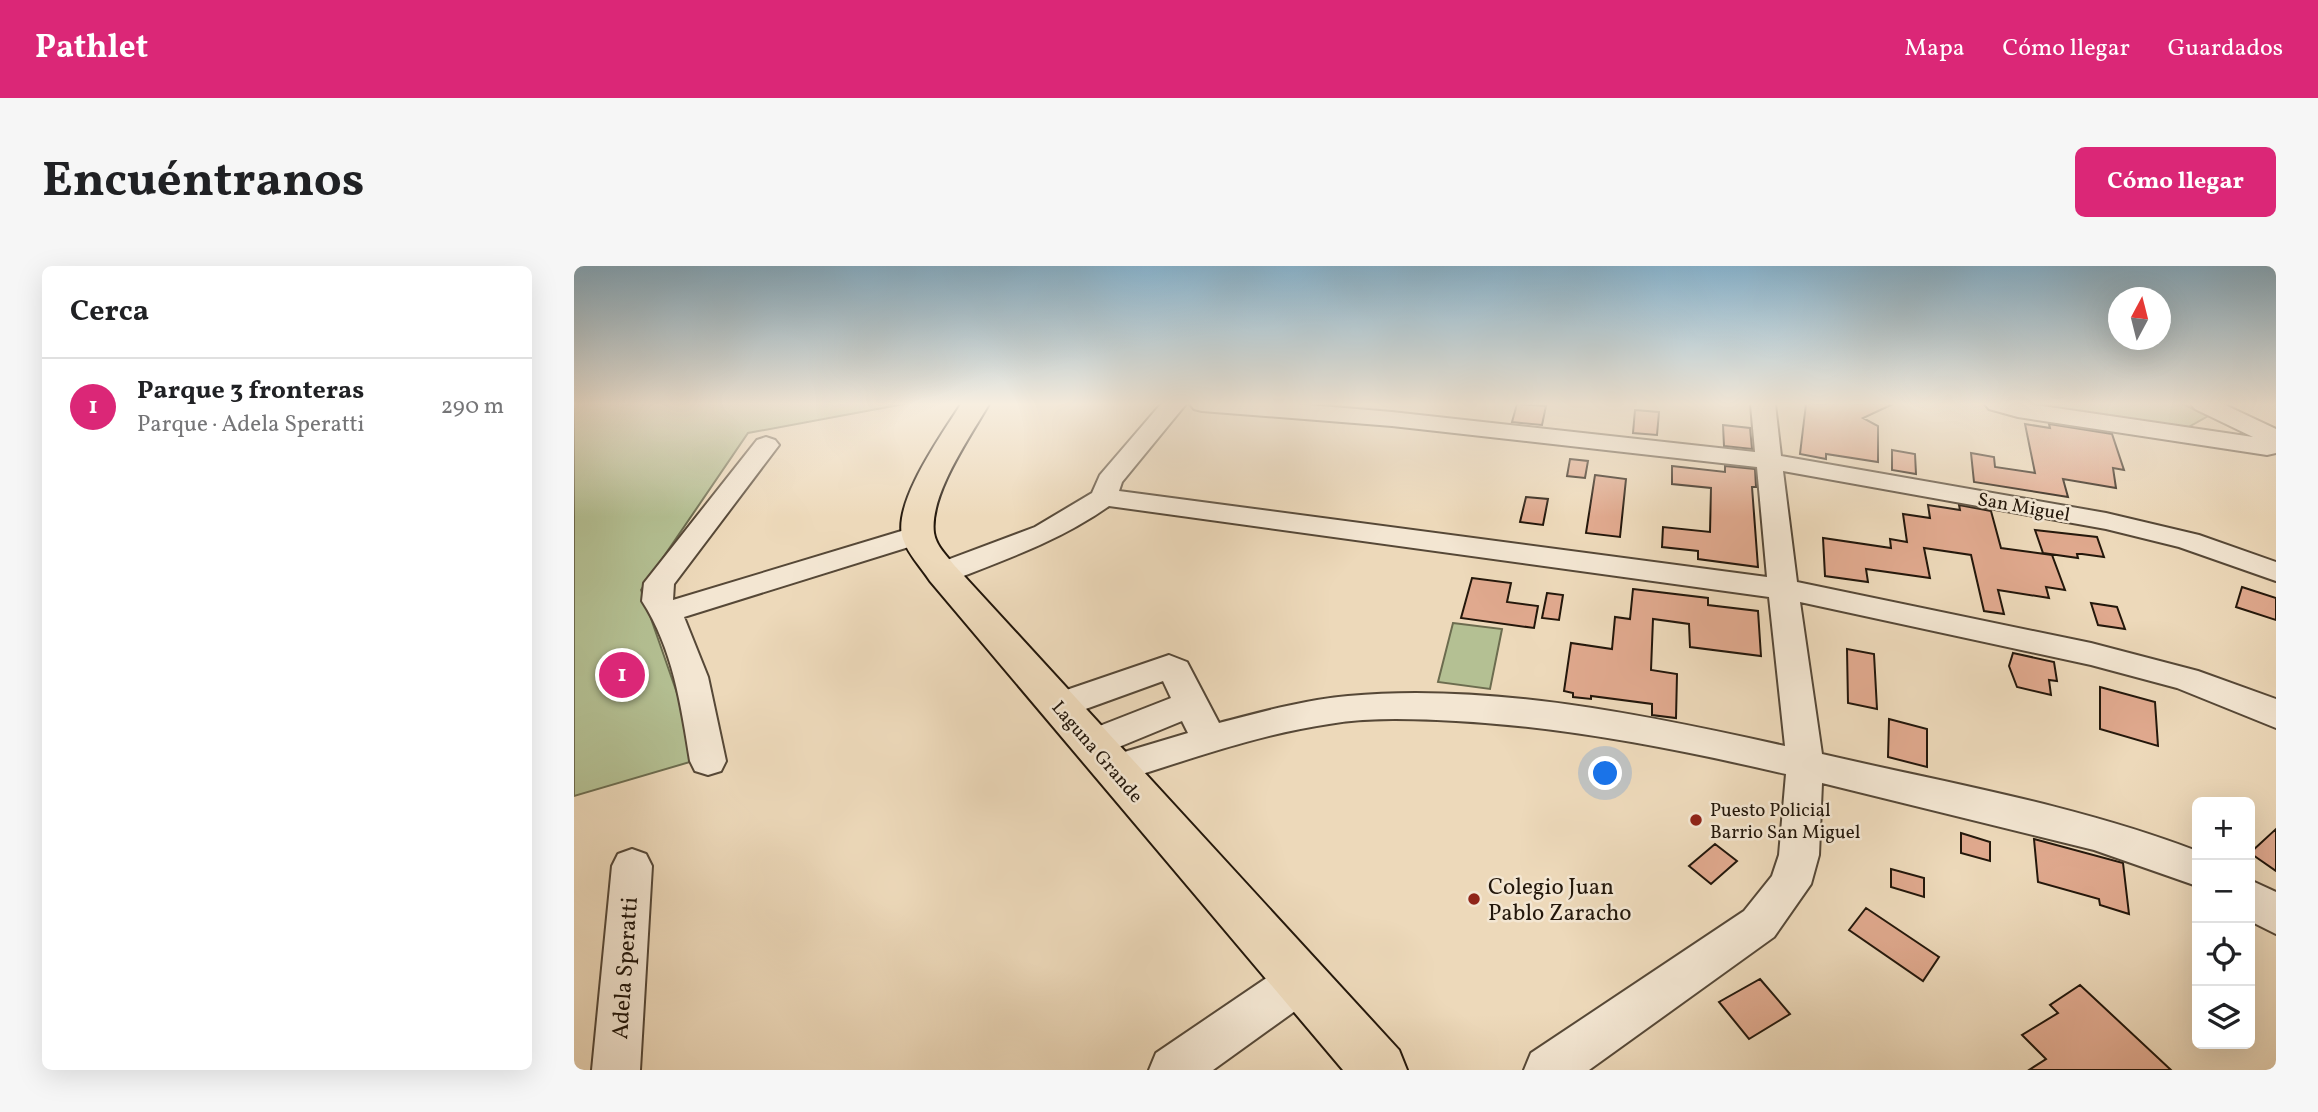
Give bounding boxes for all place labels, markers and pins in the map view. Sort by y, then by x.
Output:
pin: 1 [599,649,645,701]
place label: Puesto Policial Barrio San Miguel [1710,798,1861,846]
marker: Puesto Policial Barrio San Miguel [1688,812,1704,828]
place label: Colegio Juan Pablo Zaracho [1488,872,1632,930]
marker: Colegio Juan Pablo Zaracho [1466,891,1482,907]

